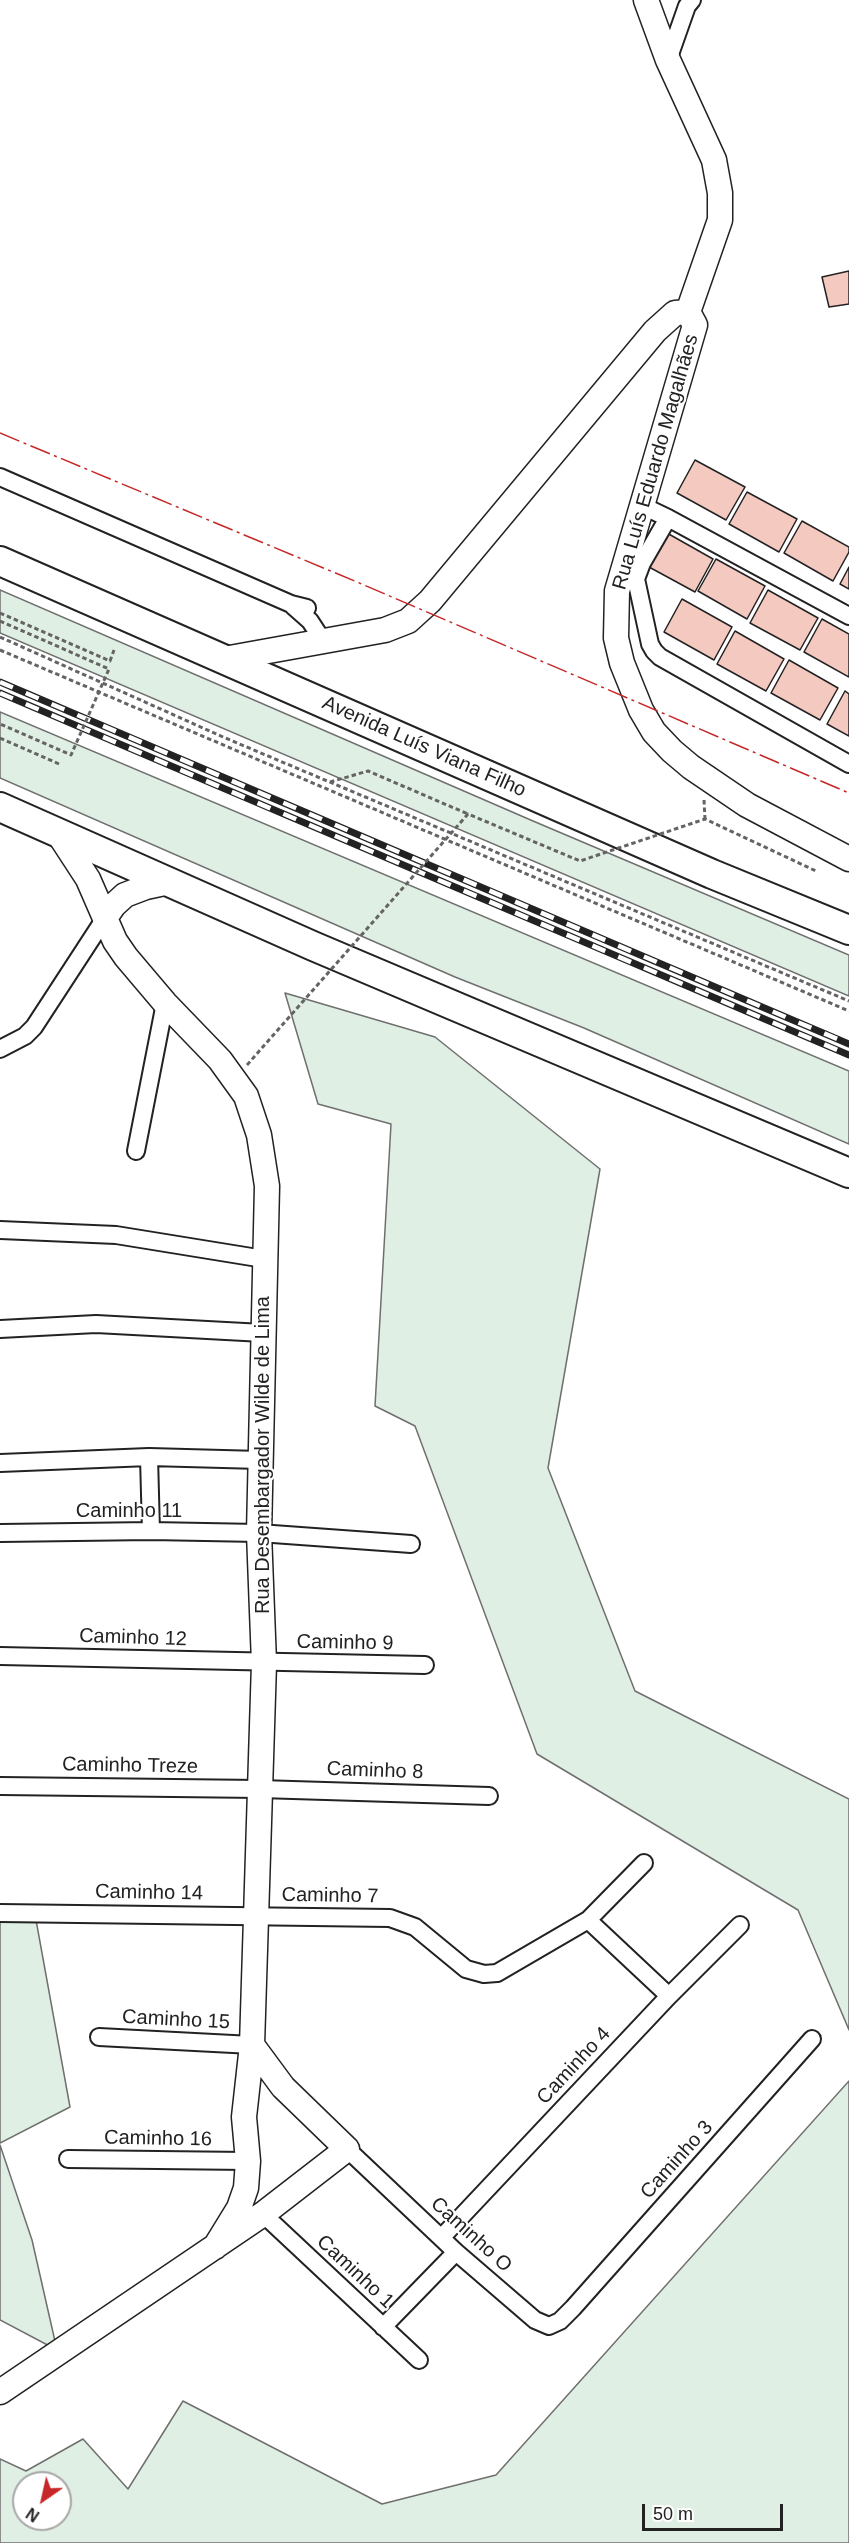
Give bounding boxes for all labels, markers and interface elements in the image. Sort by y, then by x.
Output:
street label: Rua Luís Eduardo Magalhães [608,332,704,592]
street label: Avenida Luís Viana Filho [318,691,530,803]
street label: Rua Desembargador Wilde de Lima [251,1296,275,1614]
street label: Caminho 11 [76,1499,182,1523]
street label: Caminho 12 [79,1624,187,1652]
street label: Caminho 9 [296,1630,394,1656]
street label: Caminho Treze [62,1753,198,1779]
street label: Caminho 8 [326,1757,424,1785]
street label: Caminho 14 [95,1880,203,1906]
street label: Caminho 7 [281,1883,379,1909]
street label: Caminho 15 [122,2005,230,2035]
street label: Caminho 4 [532,2022,616,2110]
street label: Caminho 3 [636,2116,718,2204]
street label: Caminho 16 [104,2126,212,2152]
street label: Caminho O [425,2192,517,2278]
street label: Caminho 1 [311,2230,399,2314]
north arrow [12,2471,72,2531]
scale bar [645,2492,786,2530]
text: N [23,2504,42,2525]
text: 50 m [653,2504,693,2524]

